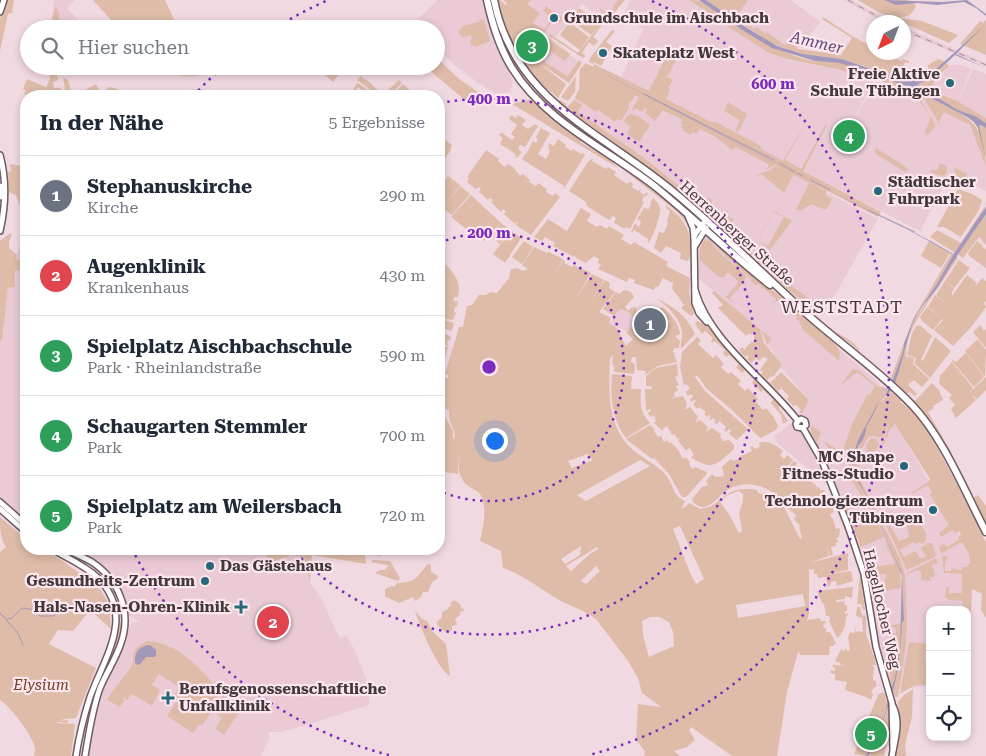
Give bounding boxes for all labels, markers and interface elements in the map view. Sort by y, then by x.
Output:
place label: Grundschule im Aischbach [564,9,769,27]
marker: Grundschule im Aischbach [548,12,560,24]
north arrow [866,15,911,60]
search box [20,20,445,75]
pin: 3 [516,27,548,65]
water label: Ammer [788,27,845,58]
icon: search [38,34,66,62]
text: Hier suchen [78,36,189,59]
place label: Skateplatz West [613,44,735,62]
marker: Skateplatz West [597,47,609,59]
place label: Freie Aktive Schule Tübingen [811,65,940,100]
text: 600 m [751,75,795,93]
marker: Freie Aktive Schule Tübingen [944,77,956,89]
text: 400 m [467,90,511,108]
text: In der Nähe [40,111,163,135]
text: 5 Ergebnisse [328,113,425,132]
pin: 4 [833,117,865,155]
place label: Städtischer Fuhrpark [888,173,976,208]
text: Stephanuskirche [87,175,252,198]
street label: Herrenberger Straße [676,177,798,289]
marker: Städtischer Fuhrpark [872,185,884,197]
text: 1 [52,186,60,205]
text: 290 m [379,186,425,205]
text: Kirche [87,198,138,217]
text: 200 m [467,224,511,242]
text: Augenklinik [87,255,206,278]
text: 2 [52,266,60,285]
text: 430 m [379,266,425,285]
text: Krankenhaus [87,278,189,297]
district label: WESTSTADT [781,296,903,317]
pin: 1 [634,305,666,343]
text: Spielplatz Aischbachschule [87,335,352,358]
text: 3 [52,346,60,365]
text: 590 m [379,346,425,365]
text: Park · Rheinlandstraße [87,358,261,377]
centre of rings [480,358,498,376]
text: Schaugarten Stemmler [87,415,307,438]
text: 4 [52,426,60,445]
text: 700 m [379,426,425,445]
your location [482,428,508,454]
text: Park [87,438,122,457]
place label: MC Shape Fitness-Studio [782,448,894,483]
marker: MC Shape Fitness-Studio [898,460,910,472]
place label: Technologiezentrum Tübingen [765,492,924,527]
text: Spielplatz am Weilersbach [87,495,342,518]
marker: Technologiezentrum Tübingen [927,504,939,516]
text: 5 [52,506,60,525]
text: 720 m [379,506,425,525]
text: Park [87,518,122,537]
street label: Hagellocher Weg [859,547,905,671]
place label: Das Gästehaus [220,557,332,575]
marker: Das Gästehaus [204,560,216,572]
place label: Gesundheits-Zentrum [26,572,196,590]
marker: Gesundheits-Zentrum [199,575,211,587]
place label: Hals-Nasen-Ohren-Klinik [33,598,231,616]
marker: Hals-Nasen-Ohren-Klinik [234,600,248,614]
pin: 2 [257,603,289,641]
map controls [926,606,971,741]
button: + [926,606,971,651]
button: − [926,651,971,696]
park label: Elysium [12,676,69,694]
place label: Berufsgenossenschaftliche Unfallklinik [179,680,387,715]
marker: Berufsgenossenschaftliche Unfallklinik [161,691,175,705]
button: locate [926,696,971,741]
pin: 5 [855,715,887,753]

